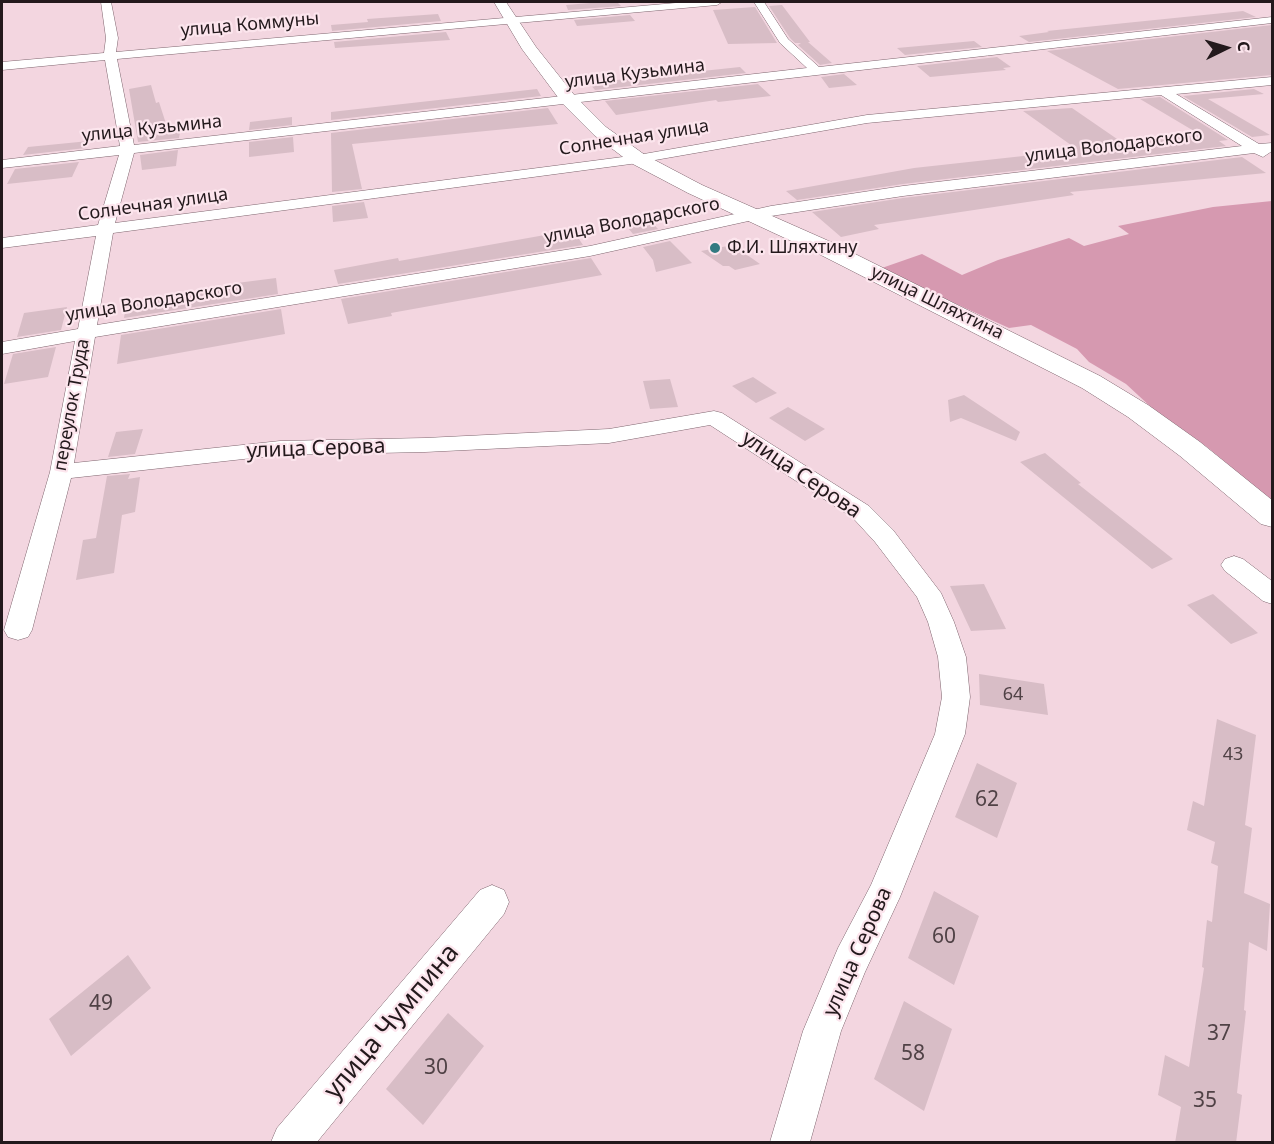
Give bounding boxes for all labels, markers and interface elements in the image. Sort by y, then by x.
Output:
street label: улица Коммуны [180,8,320,42]
north arrow [1196,18,1256,78]
text: С [1233,40,1255,53]
street label: улица Кузьмина [564,55,706,93]
street label: улица Кузьмина [81,111,223,147]
street label: Солнечная улица [558,115,710,161]
street label: улица Володарского [1024,124,1204,168]
street label: Солнечная улица [77,184,229,226]
street label: улица Володарского [542,193,722,249]
place label: Ф.И. Шляхтину [727,237,857,259]
marker: Ф.И. Шляхтину [708,241,722,255]
street label: улица Шляхтина [867,261,1007,345]
street label: улица Володарского [64,277,244,327]
street label: переулок Труда [50,337,94,473]
street label: улица Серова [736,426,866,524]
street label: улица Серова [246,434,386,464]
house number: 64 [1003,684,1023,706]
house number: 43 [1223,744,1243,766]
house number: 62 [975,787,999,813]
street label: улица Серова [818,883,898,1021]
house number: 60 [932,924,956,950]
street label: улица Чумпина [318,938,466,1106]
house number: 49 [89,991,113,1017]
house number: 37 [1207,1021,1231,1047]
house number: 58 [901,1041,925,1067]
house number: 30 [424,1055,448,1081]
house number: 35 [1193,1088,1217,1114]

